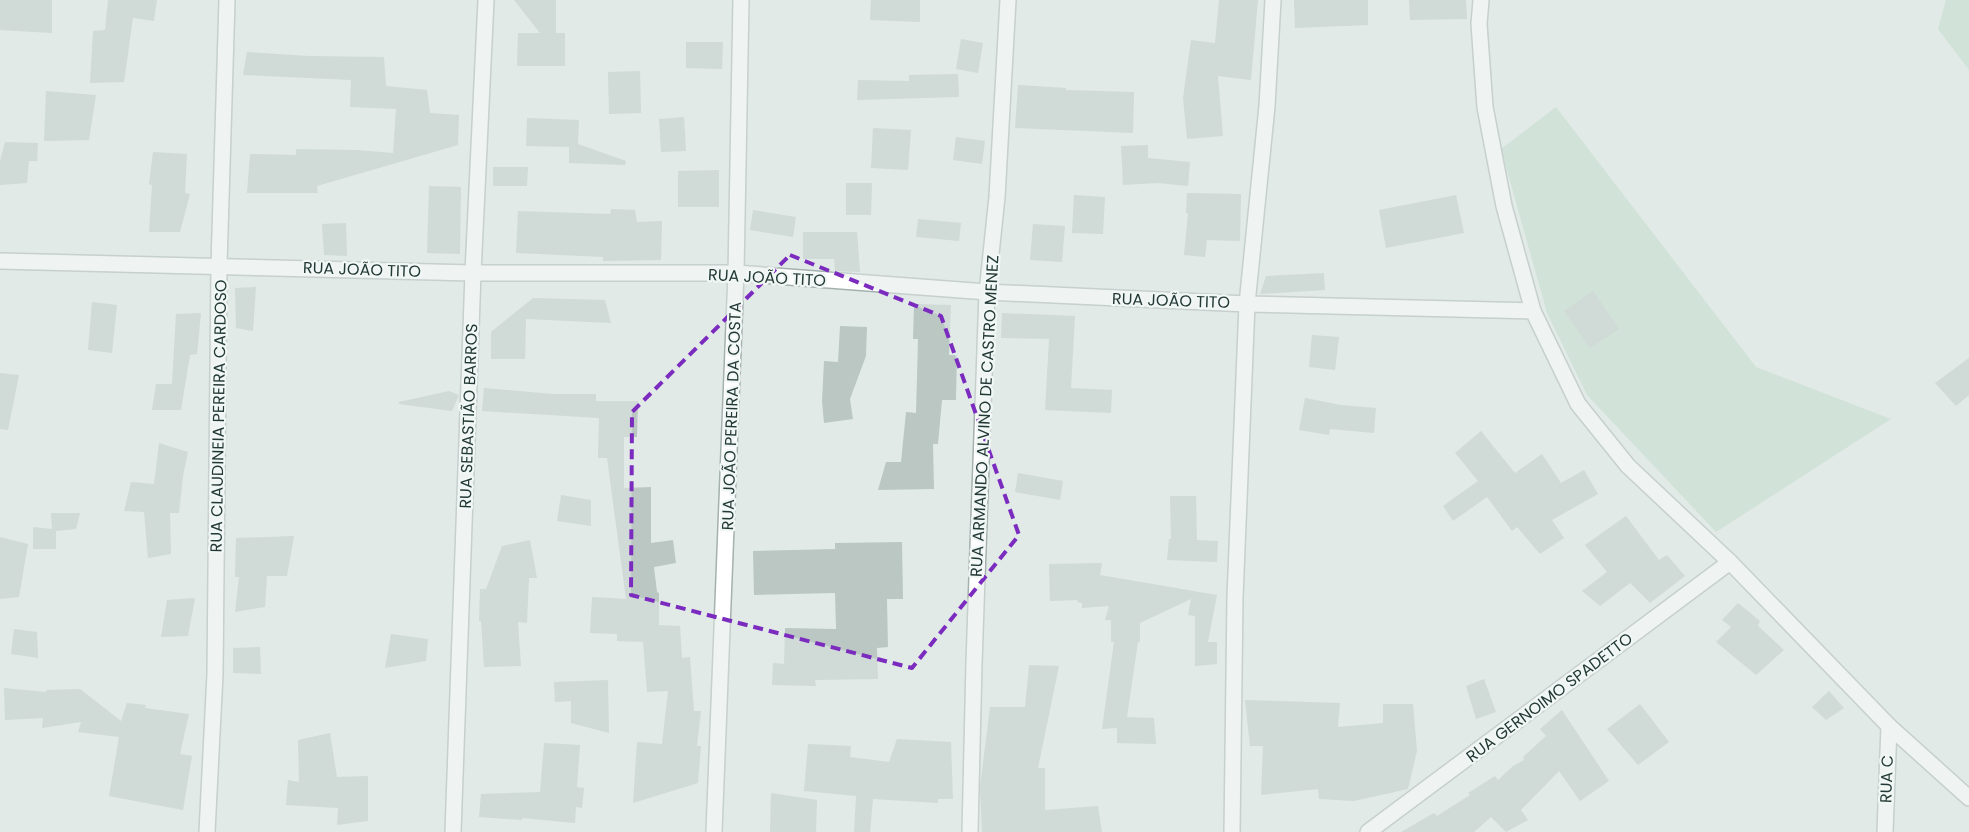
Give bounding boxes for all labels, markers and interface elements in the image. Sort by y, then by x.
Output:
street label: RUA ARMANDO ALVINO DE CASTRO MENEZ [965,255,1004,578]
street label: RUA JOÃO TITO [303,256,421,283]
street label: RUA JOÃO TITO [707,263,827,292]
street label: RUA CLAUDINEIA PEREIRA CARDOSO [205,279,232,553]
street label: RUA JOÃO TITO [1112,287,1230,314]
street label: RUA JOÃO PEREIRA DA COSTA [716,301,747,531]
street label: RUA SEBASTIÃO BARROS [454,323,483,509]
street label: RUA GERNOIMO SPADETTO [1461,627,1637,768]
street label: RUA C [1874,755,1899,803]

